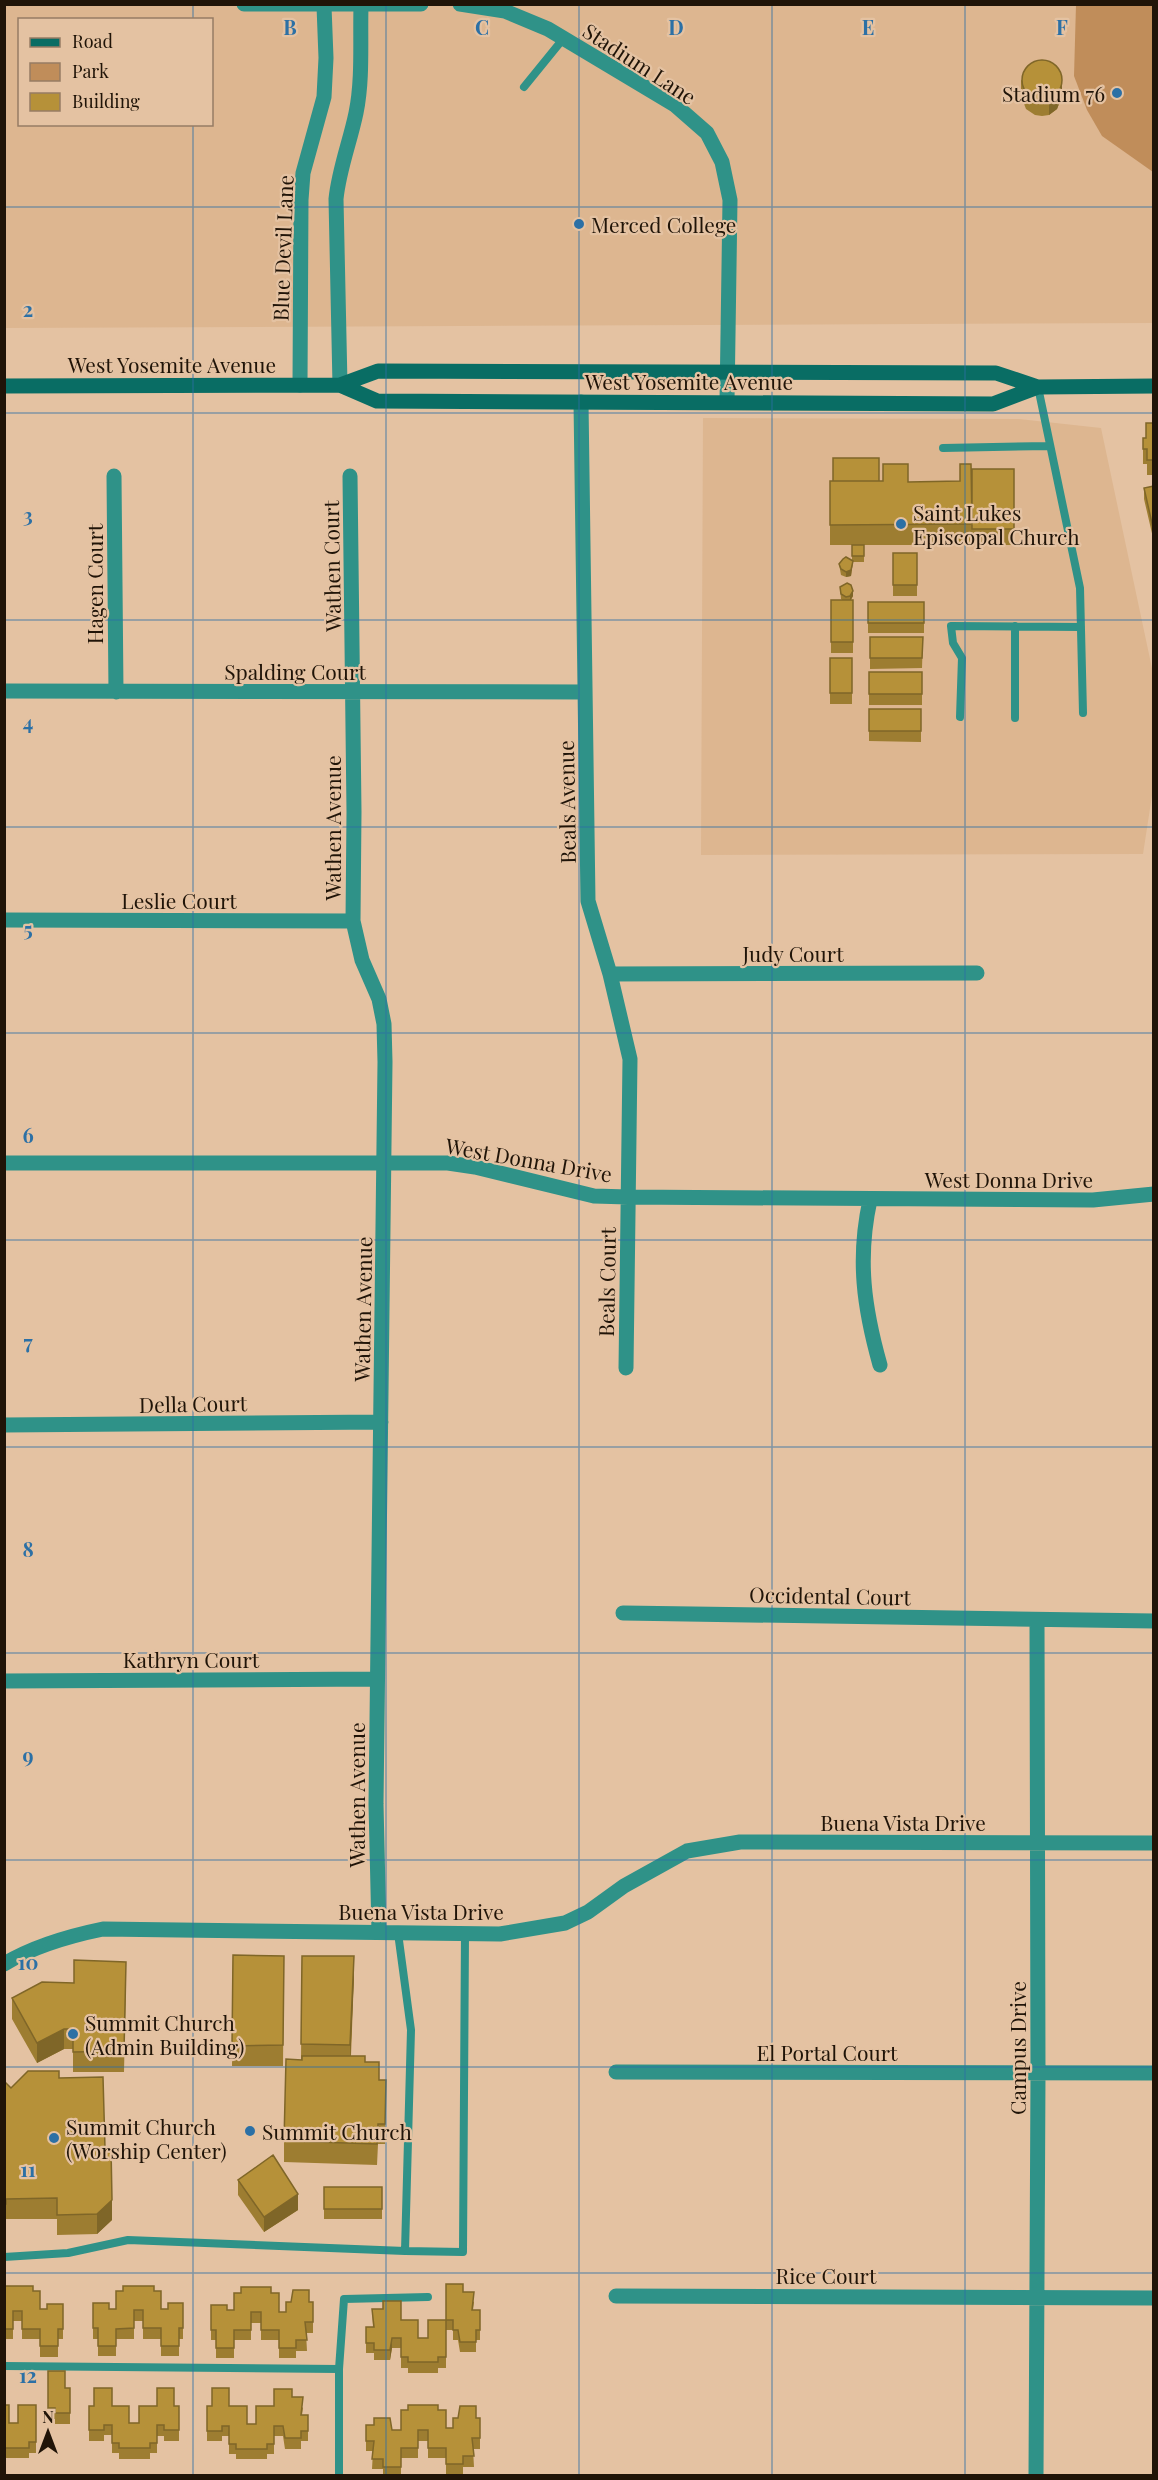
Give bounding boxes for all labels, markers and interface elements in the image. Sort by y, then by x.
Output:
text: B [283,13,297,40]
text: C [475,13,489,40]
text: D [668,13,684,40]
text: E [862,13,874,40]
text: F [1056,13,1068,40]
street label: Stadium Lane [578,16,702,110]
legend [18,18,213,126]
text: Road [72,29,113,53]
text: Park [72,59,109,83]
place label: Stadium 76 [1002,79,1105,107]
marker: Stadium 76 [1110,86,1124,100]
text: Building [72,89,140,113]
street label: Blue Devil Lane [265,174,299,322]
place label: Merced College [591,210,736,238]
marker: Merced College [572,217,586,231]
text: 2 [23,295,33,322]
street label: West Yosemite Avenue [67,350,276,378]
street label: West Yosemite Avenue [584,367,793,395]
place label: Saint Lukes Episcopal Church [913,498,1080,550]
street label: Wathen Court [316,499,346,633]
text: 3 [23,501,33,528]
marker: Saint Lukes Episcopal Church [894,517,908,531]
street label: Hagen Court [80,523,108,644]
street label: Spalding Court [224,657,366,685]
text: 4 [23,708,33,735]
street label: Beals Avenue [551,740,581,864]
street label: Wathen Avenue [318,755,346,902]
street label: Leslie Court [121,886,237,914]
text: 5 [23,915,33,942]
street label: Judy Court [741,939,844,967]
text: 6 [22,1121,34,1148]
street label: West Donna Drive [443,1130,614,1187]
street label: West Donna Drive [924,1165,1093,1193]
street label: Beals Court [591,1226,621,1337]
street label: Wathen Avenue [347,1236,377,1383]
text: 7 [23,1328,33,1355]
street label: Della Court [139,1388,248,1418]
text: 8 [22,1535,34,1562]
street label: Occidental Court [749,1580,912,1610]
street label: Kathryn Court [123,1645,260,1673]
street label: Wathen Avenue [342,1722,370,1869]
text: 9 [22,1741,34,1768]
street label: Buena Vista Drive [820,1808,986,1836]
street label: Buena Vista Drive [338,1897,504,1925]
text: 10 [18,1948,38,1975]
street label: Campus Drive [1003,1981,1031,2115]
place label: Summit Church (Admin Building) [85,2008,244,2060]
marker: Summit Church (Admin Building) [66,2027,80,2041]
street label: El Portal Court [757,2038,898,2066]
place label: Summit Church (Worship Center) [66,2112,227,2164]
place label: Summit Church [262,2117,412,2145]
marker: Summit Church [243,2124,257,2138]
marker: Summit Church (Worship Center) [47,2131,61,2145]
text: 11 [20,2155,36,2182]
street label: Rice Court [776,2261,877,2289]
text: 12 [19,2361,37,2388]
north arrow [18,2402,78,2462]
text: N [42,2406,54,2427]

